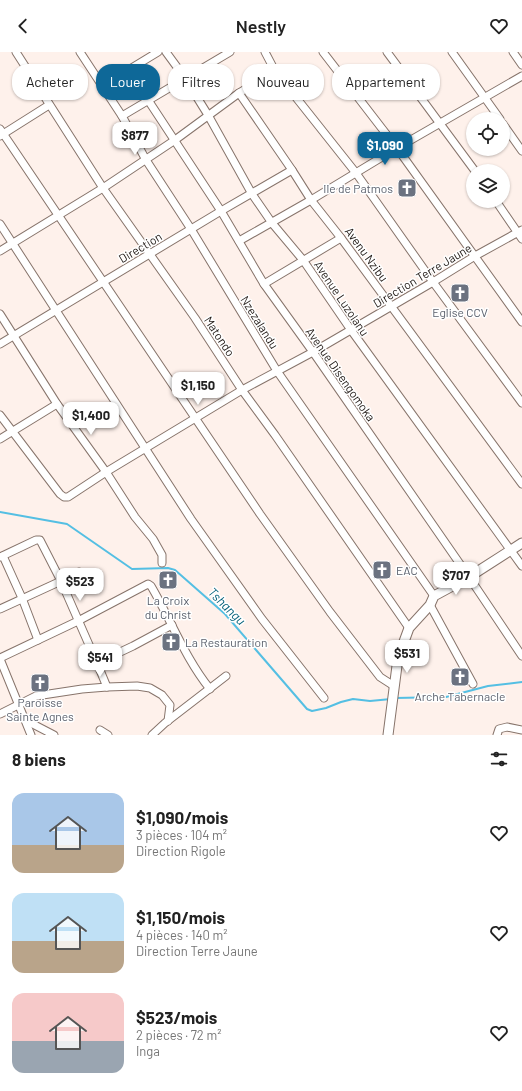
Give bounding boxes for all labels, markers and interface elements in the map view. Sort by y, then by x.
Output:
icon: back [12,15,34,37]
text: Nestly [236,15,286,37]
icon: heart [488,15,510,37]
chip: Acheter [12,64,88,100]
chip: Louer [96,64,160,100]
chip: Filtres [168,64,234,100]
chip: Nouveau [242,64,324,100]
chip: Appartement [332,64,440,100]
map controls [466,112,510,208]
button: locate [466,112,510,156]
pin: $877 [111,122,159,156]
text: $877 [121,127,149,143]
pin: $1,090 [352,132,418,166]
text: $1,090 [367,137,403,153]
button: layers [466,164,510,208]
church icon: Ile de Patmos [396,177,418,199]
place label: Ile de Patmos [323,181,393,195]
street label: Avenu Nzibu [343,224,391,284]
street label: Direction [116,229,164,265]
street label: Direction Terre Jaune [370,240,474,310]
street label: Avenue Luzolanu [312,258,372,338]
church icon: Eglise CCV [449,282,471,304]
street label: Nzezalandu [238,293,282,351]
place label: Eglise CCV [432,305,488,319]
street label: Matondo [202,313,238,359]
street label: Avenue Disengomoka [303,325,379,423]
pin: $1,150 [165,372,231,406]
text: $1,150 [181,377,215,393]
pin: $1,400 [58,402,124,436]
text: $1,400 [72,407,110,423]
church icon: EAC [371,559,393,581]
pin: $707 [432,562,480,596]
place label: EAC [396,563,418,577]
text: $707 [442,567,470,583]
pin: $523 [56,568,104,602]
church icon: La Croix du Christ [157,569,179,591]
text: $523 [66,573,94,589]
water label: Tshangu [205,584,249,628]
place label: La Croix du Christ [145,593,191,621]
church icon: La Restauration [160,631,182,653]
place label: La Restauration [185,635,268,649]
pin: $531 [383,640,431,674]
pin: $541 [76,644,124,678]
text: $531 [394,645,420,661]
text: $541 [87,649,113,665]
church icon: Arche Tabernacle [449,666,471,688]
church icon: Paroisse Sainte Agnes [29,672,51,694]
place label: Arche Tabernacle [414,689,506,703]
place label: Paroisse Sainte Agnes [6,695,74,723]
icon: filters [488,748,510,770]
text: 8 biens [12,749,66,769]
text: $1,090/mois [136,807,228,827]
icon: home [44,809,92,857]
icon: heart [488,822,510,844]
text: 3 pièces · 104 m² [136,827,227,843]
text: Direction Rigole [136,843,226,859]
text: $1,150/mois [136,907,225,927]
icon: home [44,909,92,957]
icon: heart [488,922,510,944]
text: 4 pièces · 140 m² [136,927,228,943]
text: Direction Terre Jaune [136,943,258,959]
text: $523/mois [136,1007,217,1027]
icon: home [44,1009,92,1057]
icon: heart [488,1022,510,1044]
text: 2 pièces · 72 m² [136,1027,221,1043]
text: Inga [136,1043,160,1059]

